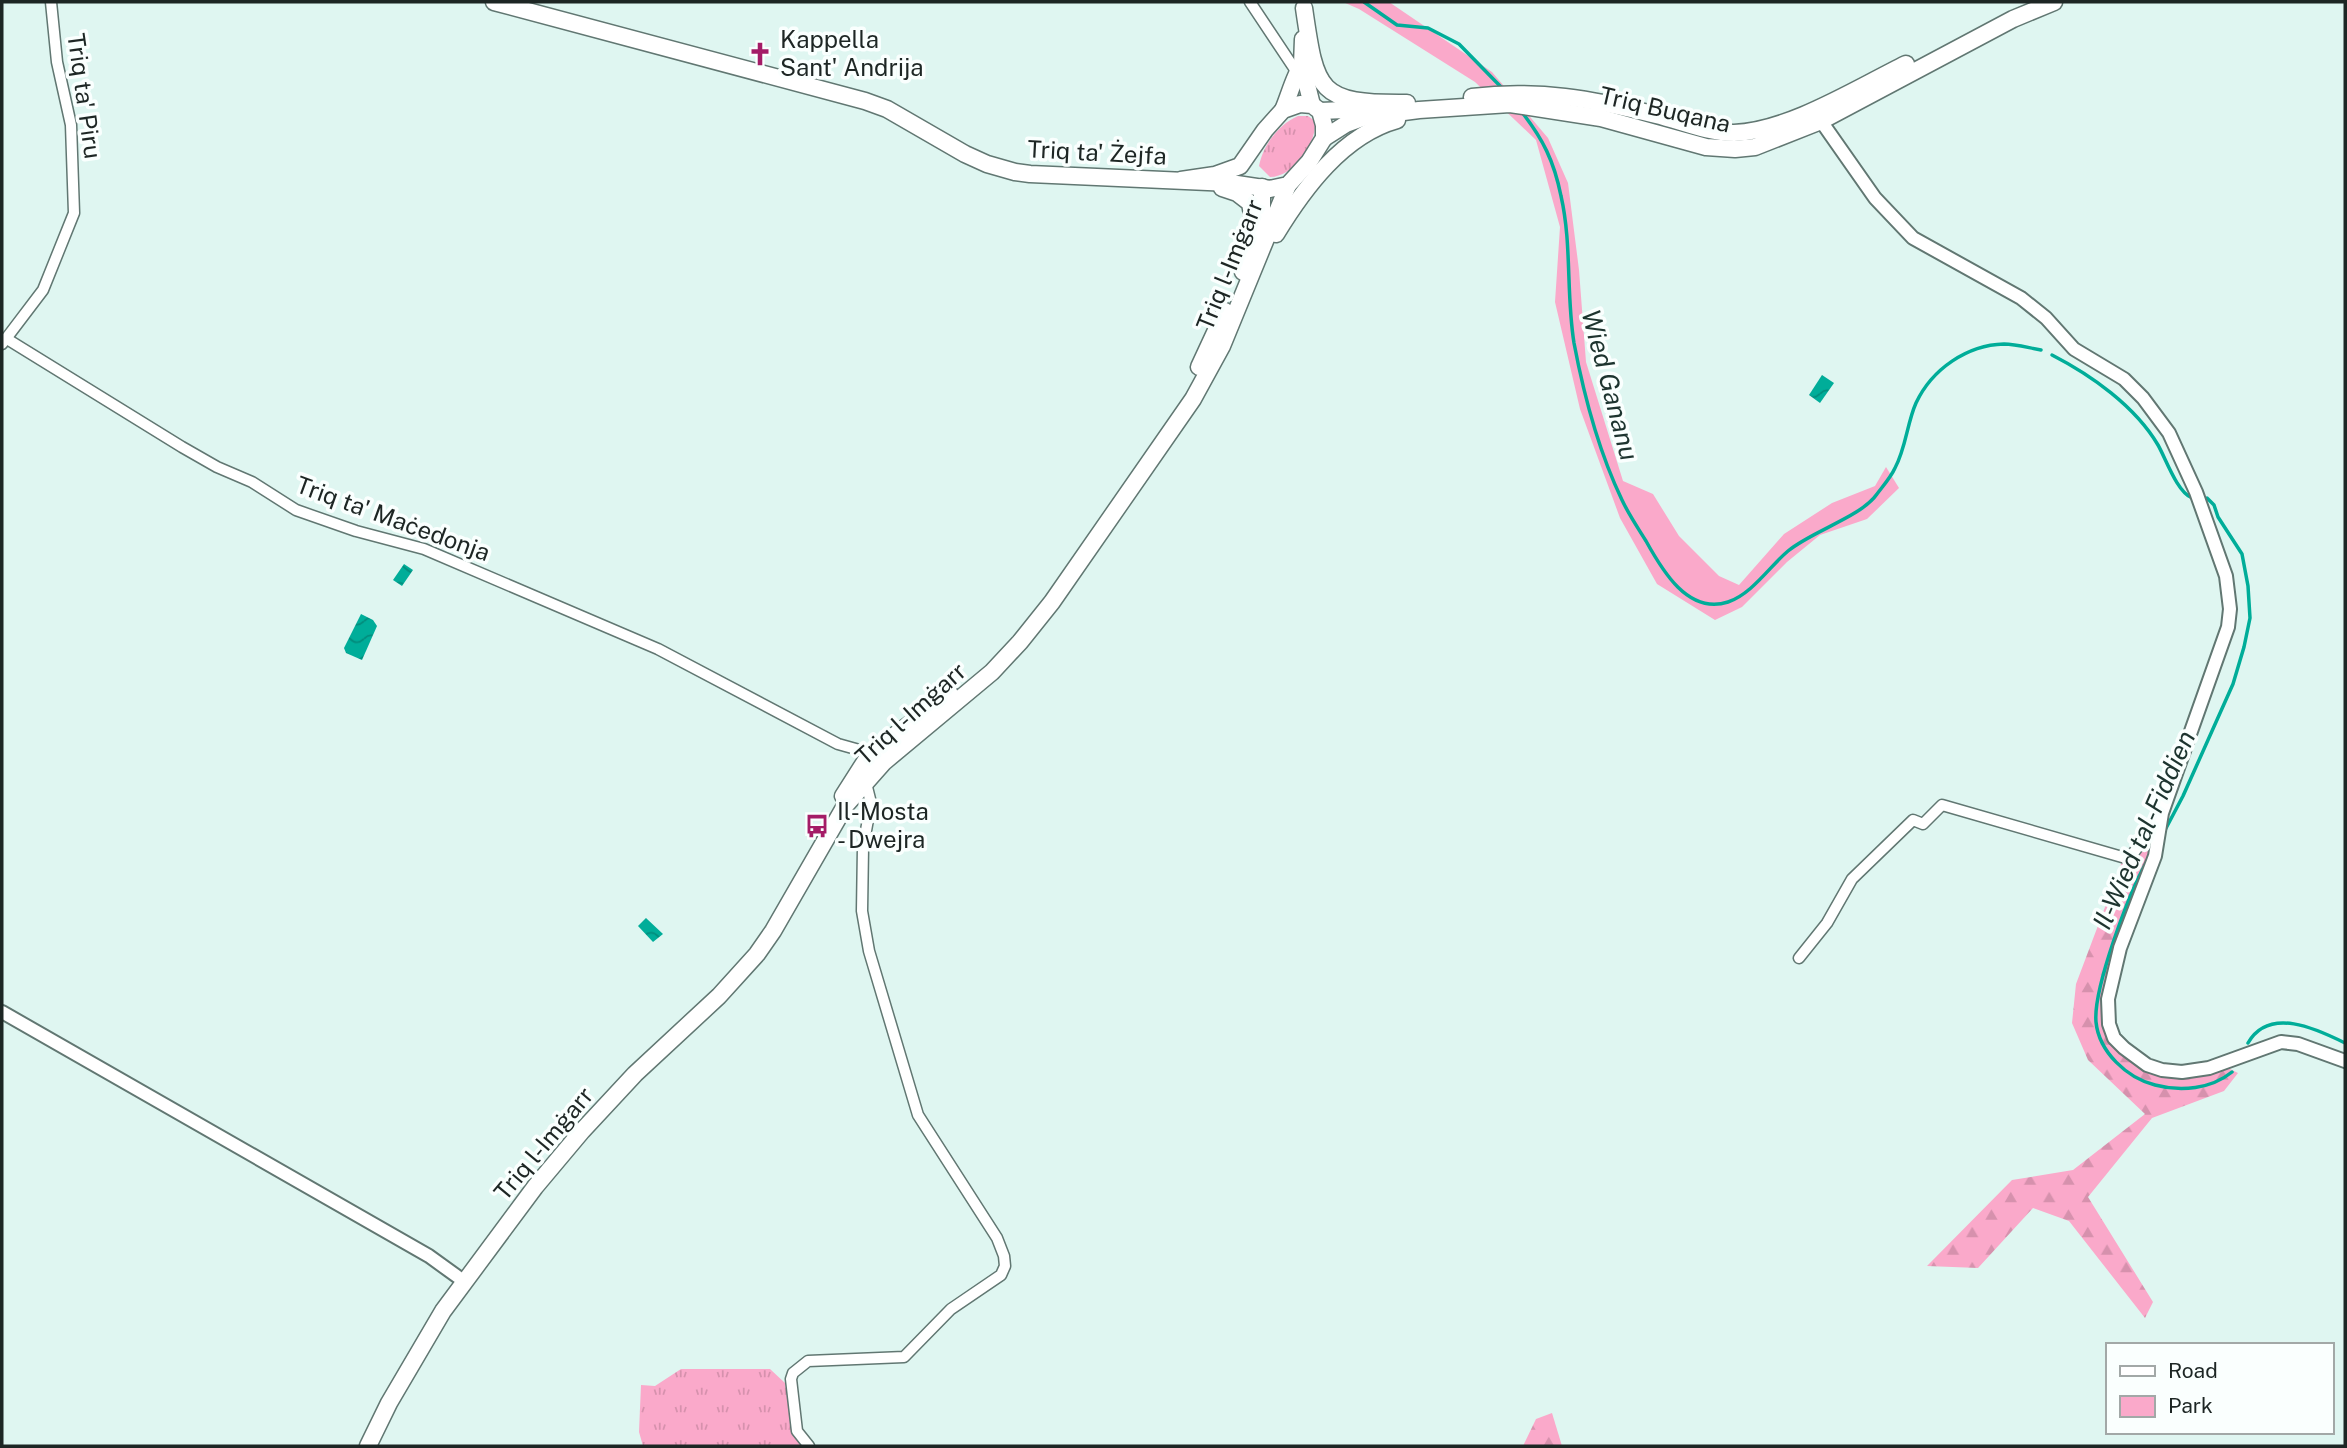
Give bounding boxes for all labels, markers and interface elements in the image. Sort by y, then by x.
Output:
place label: Kappella Sant' Andrija [780,25,923,81]
street label: Triq ta' Piru [62,31,108,160]
church icon: Kappella Sant' Andrija [746,40,774,68]
street label: Triq Buqana [1597,80,1733,138]
street label: Triq ta' Żejfa [1027,134,1167,170]
street label: Triq l-Imġarr [1190,195,1268,334]
water label: Wied Gananu [1575,306,1646,464]
street label: Triq ta' Maċedonja [293,470,494,566]
street label: Triq l-Imġarr [849,656,971,770]
water label: Il-Wied tal-Fiddien [2086,726,2201,934]
place label: Il-Mosta - Dwejra [837,797,929,853]
bus stop icon: Il-Mosta - Dwejra [803,812,831,840]
street label: Triq l-Imġarr [488,1081,599,1206]
legend [2106,1343,2333,1434]
text: Road [2168,1358,2218,1383]
text: Park [2168,1393,2213,1418]

